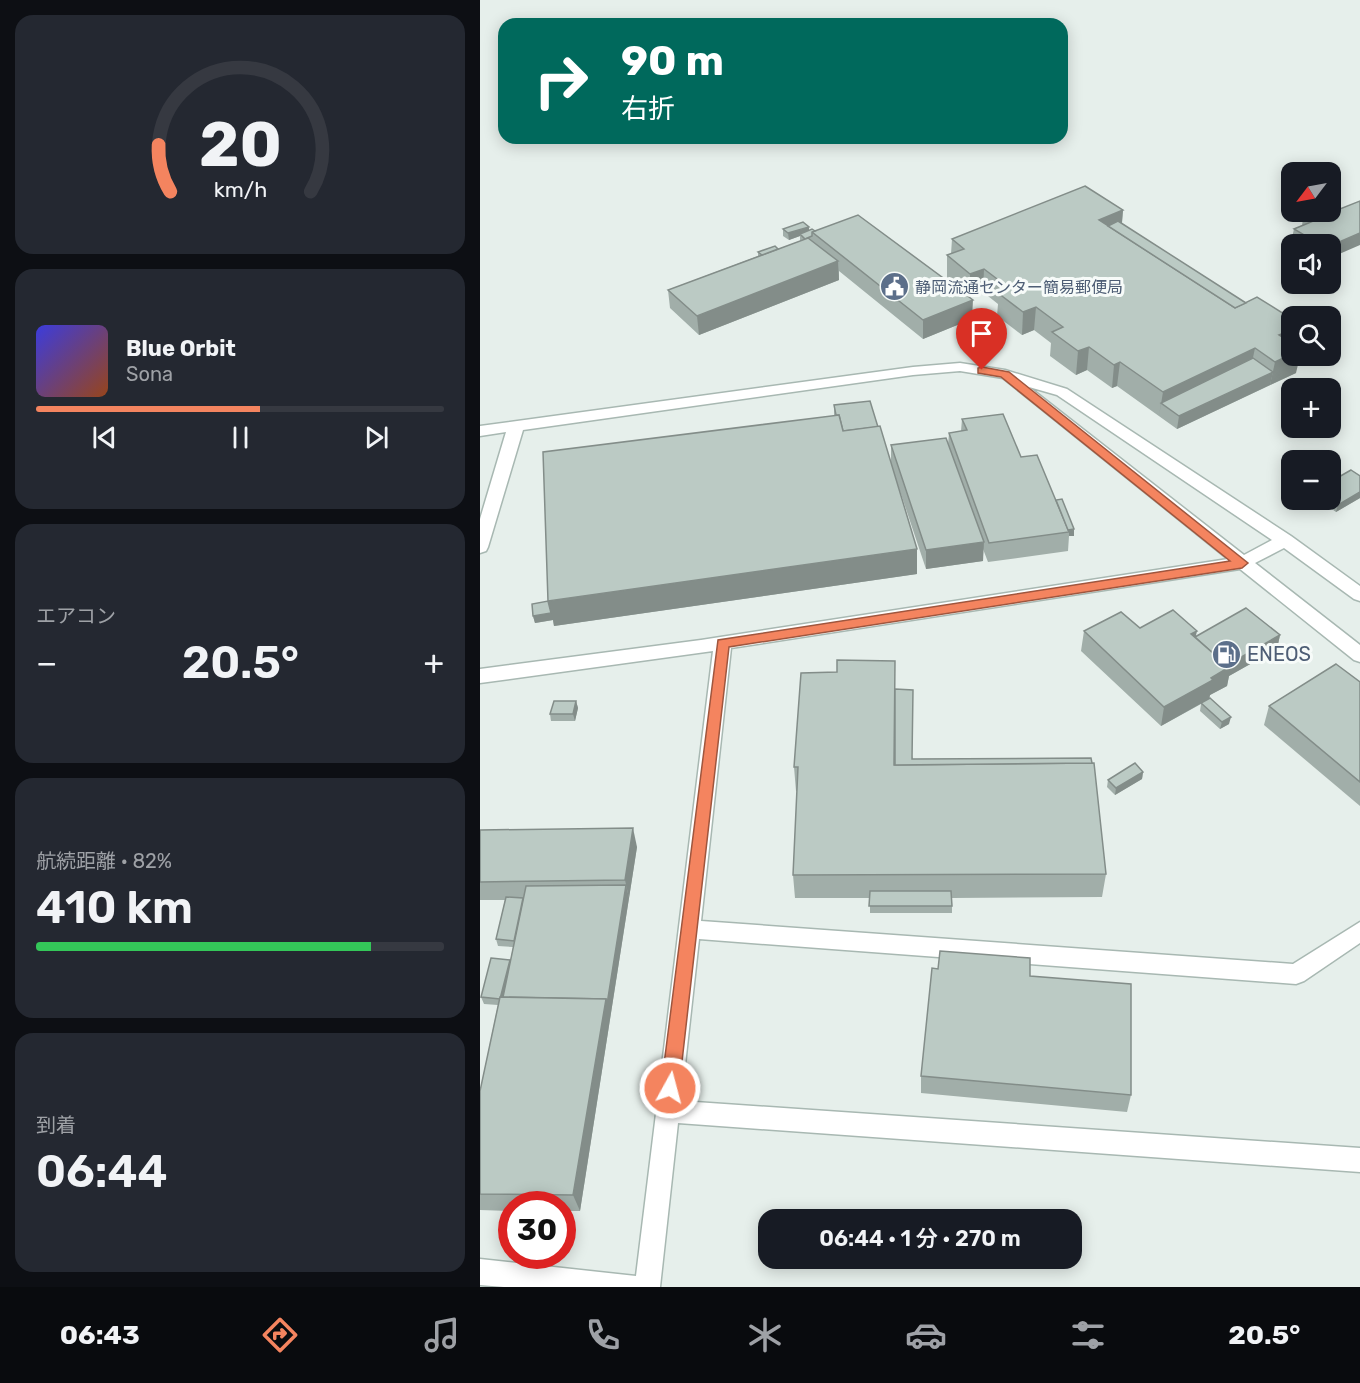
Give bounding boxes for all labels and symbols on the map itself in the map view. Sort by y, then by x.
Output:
north arrow [1281,162,1341,222]
public building icon: 静岡流通センター簡易郵便局 [878,271,910,303]
place label: 静岡流通センター簡易郵便局 [915,278,1123,297]
pin [956,308,1007,370]
fuel station icon: ENEOS [1210,638,1242,670]
place label: ENEOS [1247,642,1311,666]
position arrow [638,1056,702,1120]
speed limit sign: 30 [498,1191,576,1269]

